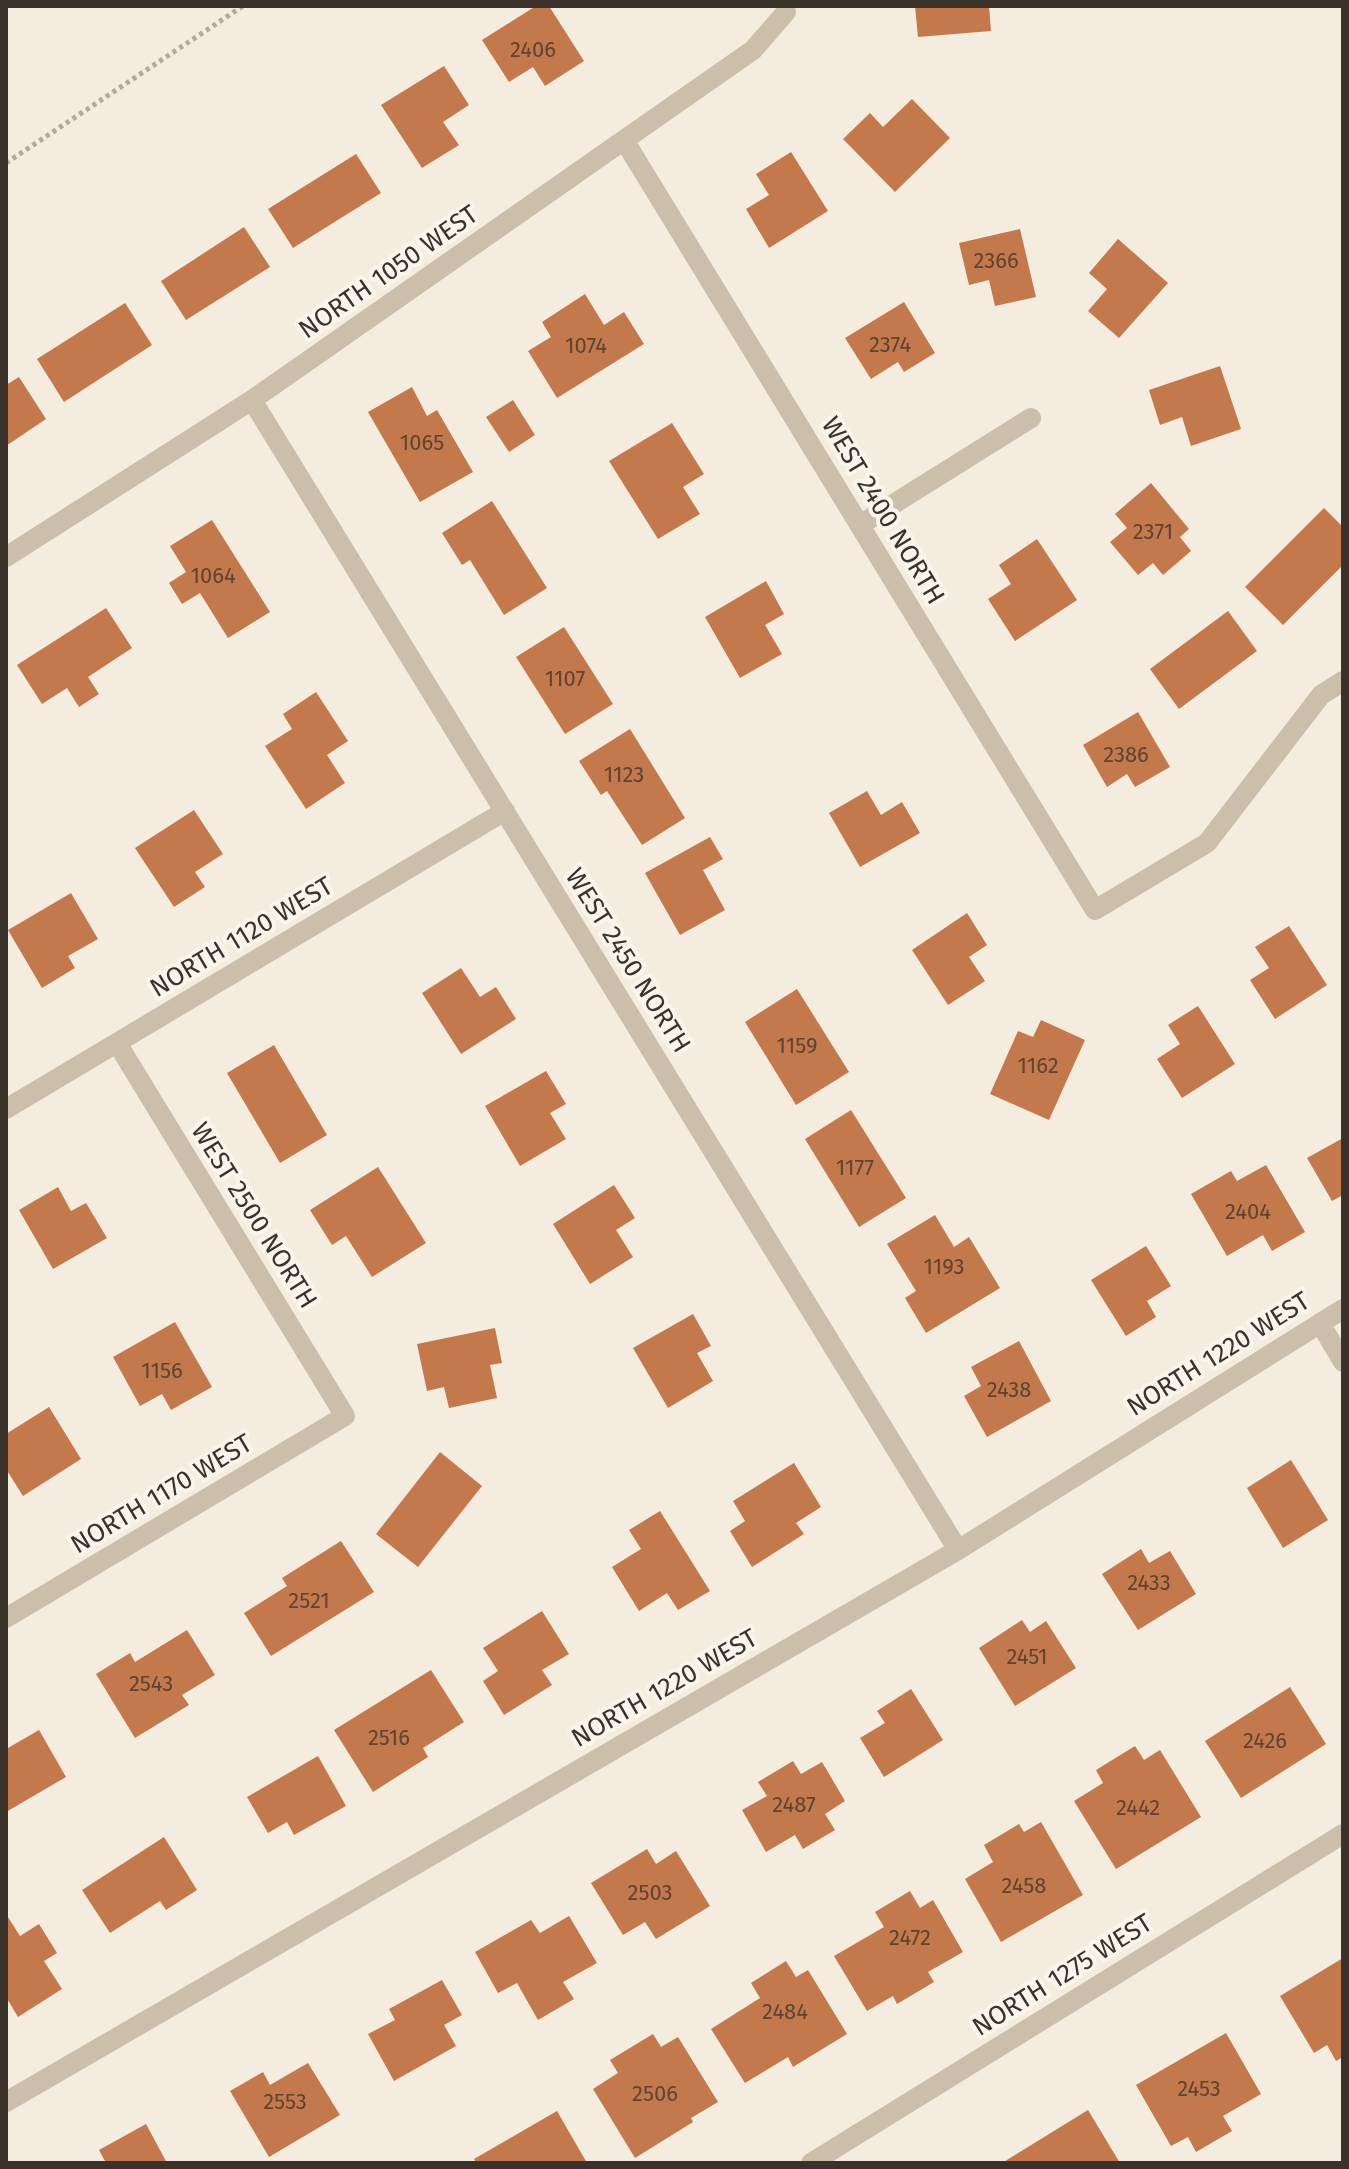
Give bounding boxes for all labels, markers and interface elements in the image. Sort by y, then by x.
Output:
house number: 2406 [510,38,556,64]
street label: NORTH 1050 WEST [293,200,485,346]
house number: 2366 [973,249,1019,275]
house number: 2374 [869,333,911,359]
house number: 1074 [565,334,607,360]
street label: WEST 2400 NORTH [814,412,950,610]
house number: 1065 [400,431,444,457]
house number: 2371 [1133,520,1173,546]
house number: 1064 [190,564,236,590]
house number: 1107 [545,667,585,693]
house number: 2386 [1103,743,1149,769]
house number: 1123 [604,763,644,789]
street label: WEST 2450 NORTH [558,863,696,1059]
street label: NORTH 1120 WEST [145,871,339,1005]
house number: 1159 [777,1034,817,1060]
house number: 1162 [1017,1054,1059,1080]
street label: WEST 2500 NORTH [183,1117,323,1315]
house number: 1177 [836,1156,874,1182]
house number: 2404 [1225,1200,1271,1226]
house number: 1193 [924,1255,964,1281]
street label: NORTH 1220 WEST [1122,1286,1316,1424]
house number: 1156 [141,1359,183,1385]
house number: 2438 [987,1378,1031,1404]
street label: NORTH 1170 WEST [66,1429,258,1561]
house number: 2433 [1127,1571,1171,1597]
house number: 2521 [288,1589,330,1615]
street label: NORTH 1220 WEST [566,1623,764,1755]
house number: 2451 [1006,1645,1048,1671]
house number: 2543 [129,1672,173,1698]
house number: 2516 [368,1726,410,1752]
house number: 2426 [1243,1729,1287,1755]
house number: 2487 [772,1793,816,1819]
house number: 2442 [1116,1796,1160,1822]
house number: 2458 [1002,1874,1046,1900]
house number: 2503 [628,1881,672,1907]
street label: NORTH 1275 WEST [967,1908,1159,2044]
house number: 2472 [889,1926,931,1952]
house number: 2484 [762,2000,808,2026]
house number: 2453 [1177,2077,1221,2103]
house number: 2506 [632,2082,678,2108]
house number: 2553 [263,2090,307,2116]

